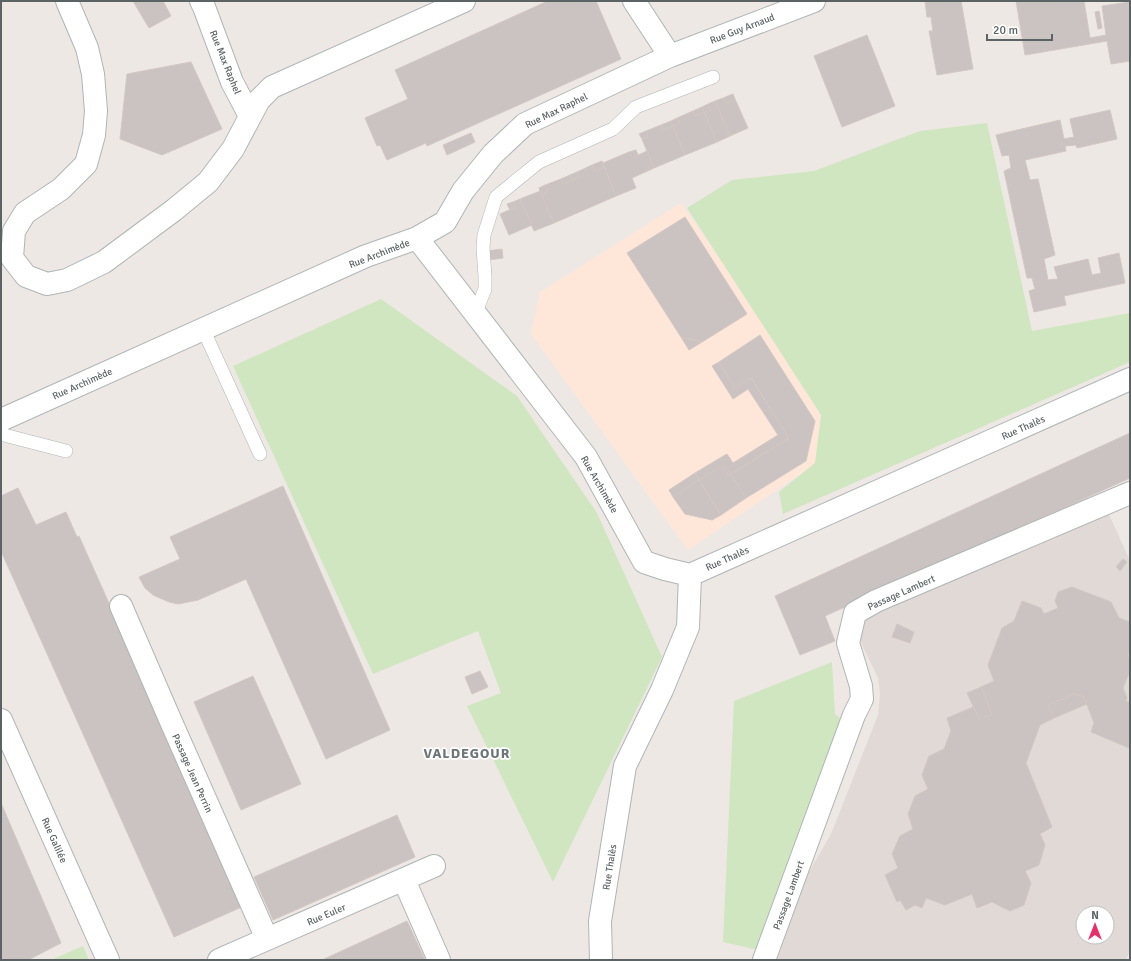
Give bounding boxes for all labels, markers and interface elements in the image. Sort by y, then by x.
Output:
street label: Rue Guy Arnaud [708,11,776,47]
scale bar [987,16,1052,42]
text: 20 m [993,23,1018,38]
street label: Rue Max Raphel [207,29,243,96]
street label: Rue Max Raphel [523,91,590,131]
street label: Rue Archimède [347,237,411,271]
street label: Rue Archimède [51,365,114,402]
street label: Rue Thalès [1000,413,1047,443]
street label: Rue Archimède [578,454,620,515]
street label: Rue Thalès [704,544,751,574]
street label: Passage Lambert [866,572,937,613]
street label: Passage Jean Perrin [169,732,215,815]
district label: VALDEGOUR [424,745,510,762]
street label: Rue Galilée [39,816,69,865]
street label: Rue Thalès [600,843,620,891]
street label: Passage Lambert [771,859,807,932]
street label: Rue Euler [305,901,348,928]
north arrow [1075,905,1115,945]
text: N [1091,909,1099,922]

